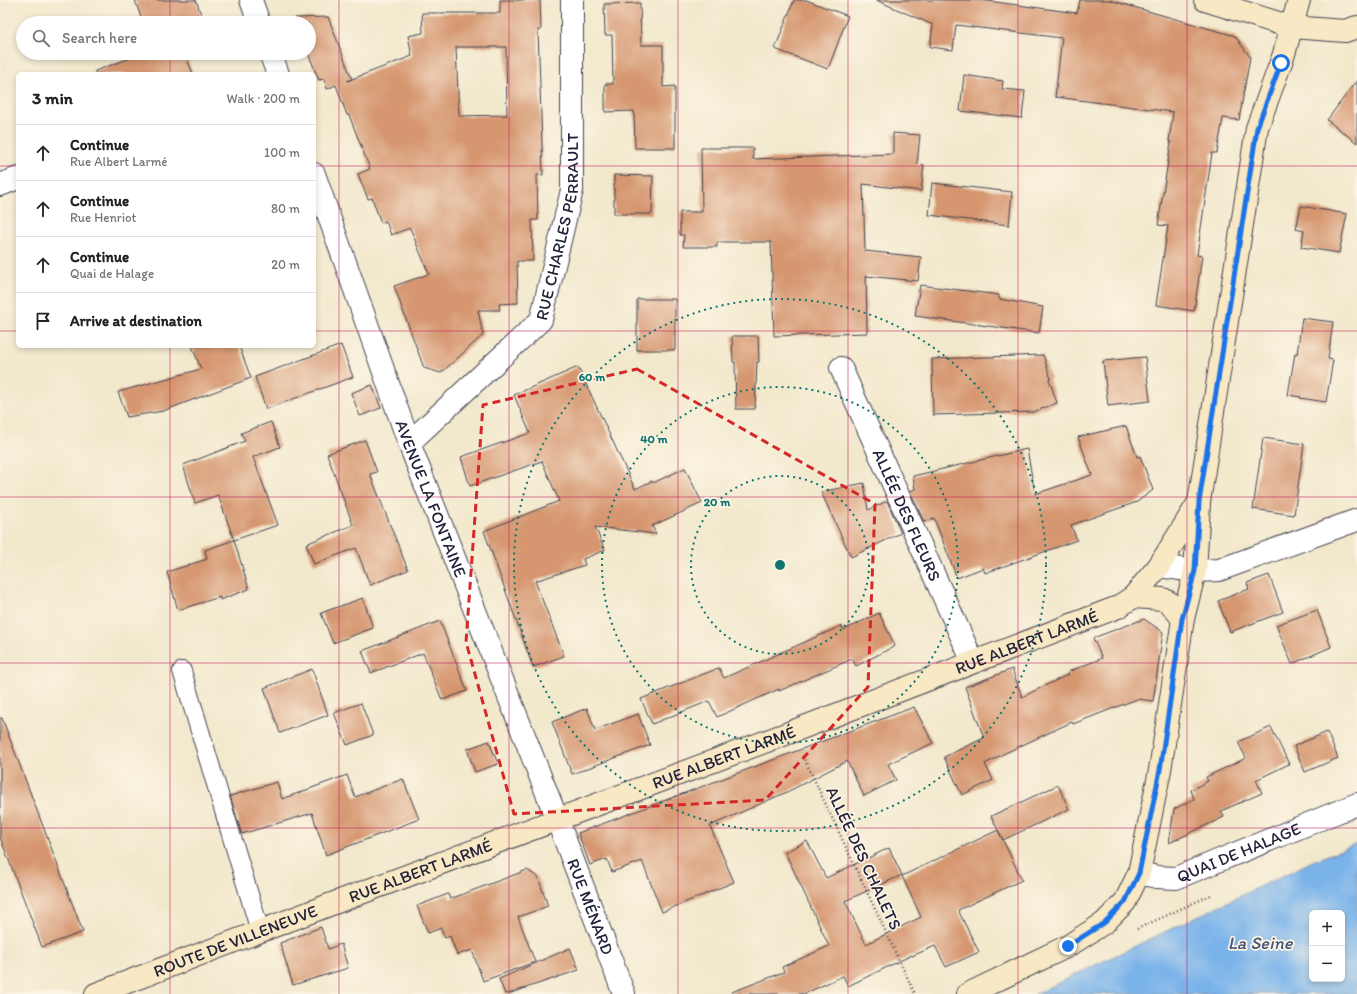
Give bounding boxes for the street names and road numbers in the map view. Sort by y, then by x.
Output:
street label: RUE CHARLES PERRAULT [531,132,582,322]
street label: AVENUE LA FONTAINE [392,417,471,580]
street label: ALLÉE DES FLEURS [869,446,945,584]
street label: RUE ALBERT LARMÉ [952,606,1101,678]
street label: RUE ALBERT LARMÉ [649,721,798,793]
street label: ALLÉE DES CHALETS [822,783,906,933]
street label: QUAI DE HALAGE [1174,818,1303,887]
street label: RUE ALBERT LARMÉ [346,835,495,907]
street label: RUE MÉNARD [563,855,618,958]
street label: ROUTE DE VILLENEUVE [150,900,320,981]

